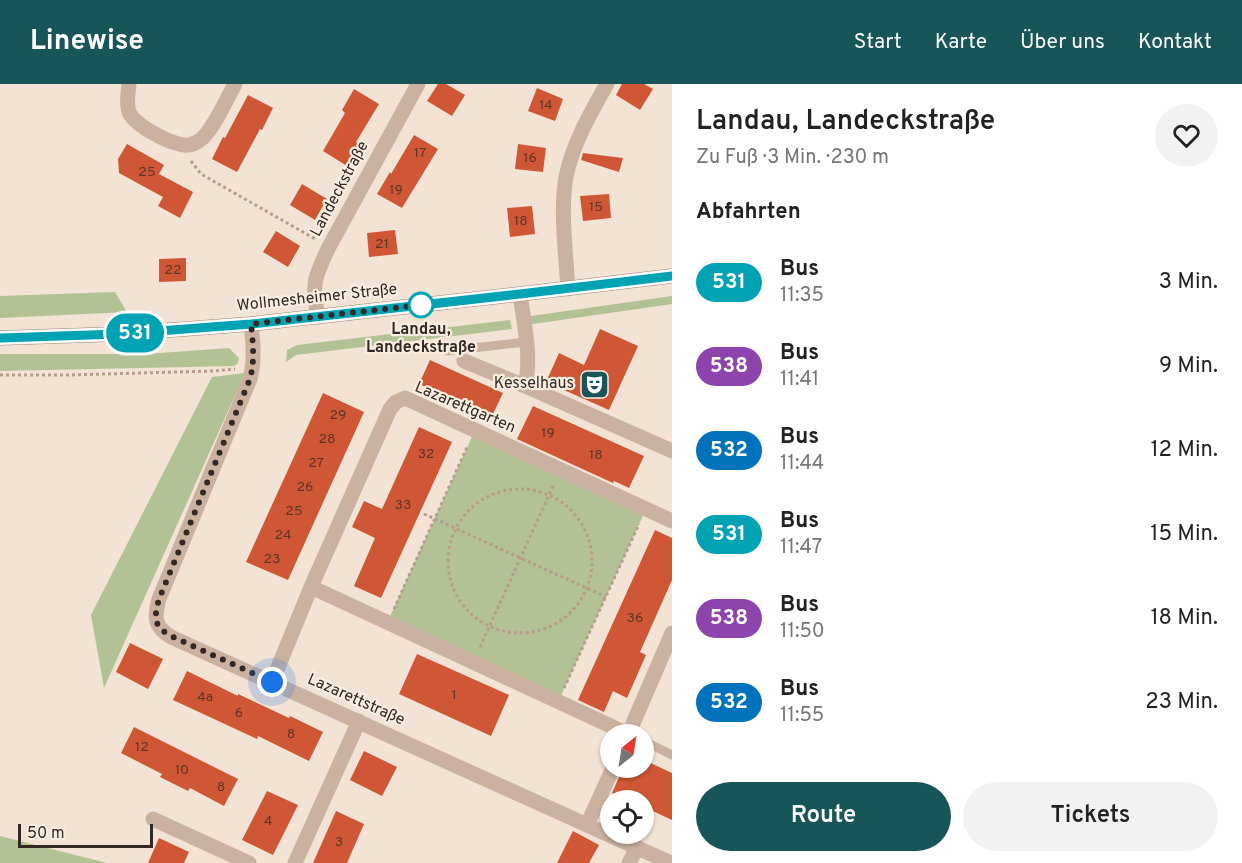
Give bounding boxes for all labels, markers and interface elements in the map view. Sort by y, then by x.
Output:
text: Linewise [30,24,144,60]
text: Start [854,29,902,56]
text: Karte [935,29,987,56]
text: Über uns [1020,29,1105,56]
text: Kontakt [1138,29,1212,56]
house number: 14 [539,97,553,114]
text: Landau, Landeckstraße [696,104,995,140]
button: heart [1155,104,1218,167]
street label: Landeckstraße [306,138,374,240]
house number: 17 [414,145,426,162]
text: Zu Fuß · 3 Min. · 230 m [696,145,889,171]
house number: 16 [523,150,537,167]
house number: 25 [138,164,156,181]
house number: 19 [389,182,403,199]
house number: 15 [589,199,603,216]
text: Abfahrten [696,199,801,226]
house number: 18 [514,213,528,230]
house number: 21 [375,236,389,253]
text: Bus [780,256,819,283]
house number: 22 [164,262,182,279]
text: 531 [712,269,746,296]
text: 3 Min. [1159,269,1218,296]
street label: Wollmesheimer Straße [236,280,398,316]
text: 11:35 [780,283,824,309]
marker: Landau, Landeckstraße [408,292,434,318]
line badge: 531 [100,314,170,352]
text: 531 [118,320,152,347]
place label: Landau, Landeckstraße [366,320,476,358]
text: Bus [780,340,819,367]
text: 538 [710,353,748,380]
text: 9 Min. [1159,353,1218,380]
text: 11:41 [780,367,819,393]
theatre icon: Kesselhaus [579,368,611,400]
place label: Kesselhaus [494,374,574,394]
street label: Lazarettgarten [411,378,519,438]
house number: 29 [330,407,346,424]
text: Bus [780,424,819,451]
house number: 19 [541,425,555,442]
house number: 28 [318,431,336,448]
text: 532 [710,437,748,464]
text: 12 Min. [1150,437,1218,464]
house number: 32 [418,446,434,463]
house number: 18 [589,447,603,464]
text: 11:44 [780,451,824,477]
house number: 27 [308,455,324,472]
house number: 26 [297,479,313,496]
house number: 33 [395,497,411,514]
house number: 25 [285,503,303,520]
text: Bus [780,508,819,535]
text: 531 [712,521,746,548]
text: 15 Min. [1150,521,1218,548]
house number: 24 [274,527,292,544]
text: 11:47 [780,535,822,561]
house number: 23 [264,551,281,568]
text: Bus [780,592,819,619]
text: 538 [710,605,748,632]
text: 18 Min. [1150,605,1218,632]
house number: 36 [627,610,643,627]
text: 11:50 [780,619,825,645]
your location [257,667,287,697]
street label: Lazarettstraße [304,670,408,730]
text: Bus [780,676,819,703]
house number: 1 [451,687,457,704]
house number: 4a [197,689,213,706]
text: 532 [710,689,748,716]
text: 23 Min. [1145,689,1218,716]
text: 11:55 [780,703,824,729]
house number: 6 [235,705,243,722]
north arrow [600,724,654,778]
map controls [600,724,654,844]
house number: 8 [287,726,295,743]
house number: 12 [135,739,149,756]
house number: 10 [175,762,189,779]
house number: 8 [217,779,225,796]
button: Route [696,782,951,851]
button: Tickets [963,782,1218,851]
button: locate [600,790,654,844]
house number: 4 [264,813,272,830]
scale bar [18,821,153,848]
text: 50 m [27,824,65,844]
house number: 3 [335,834,343,851]

